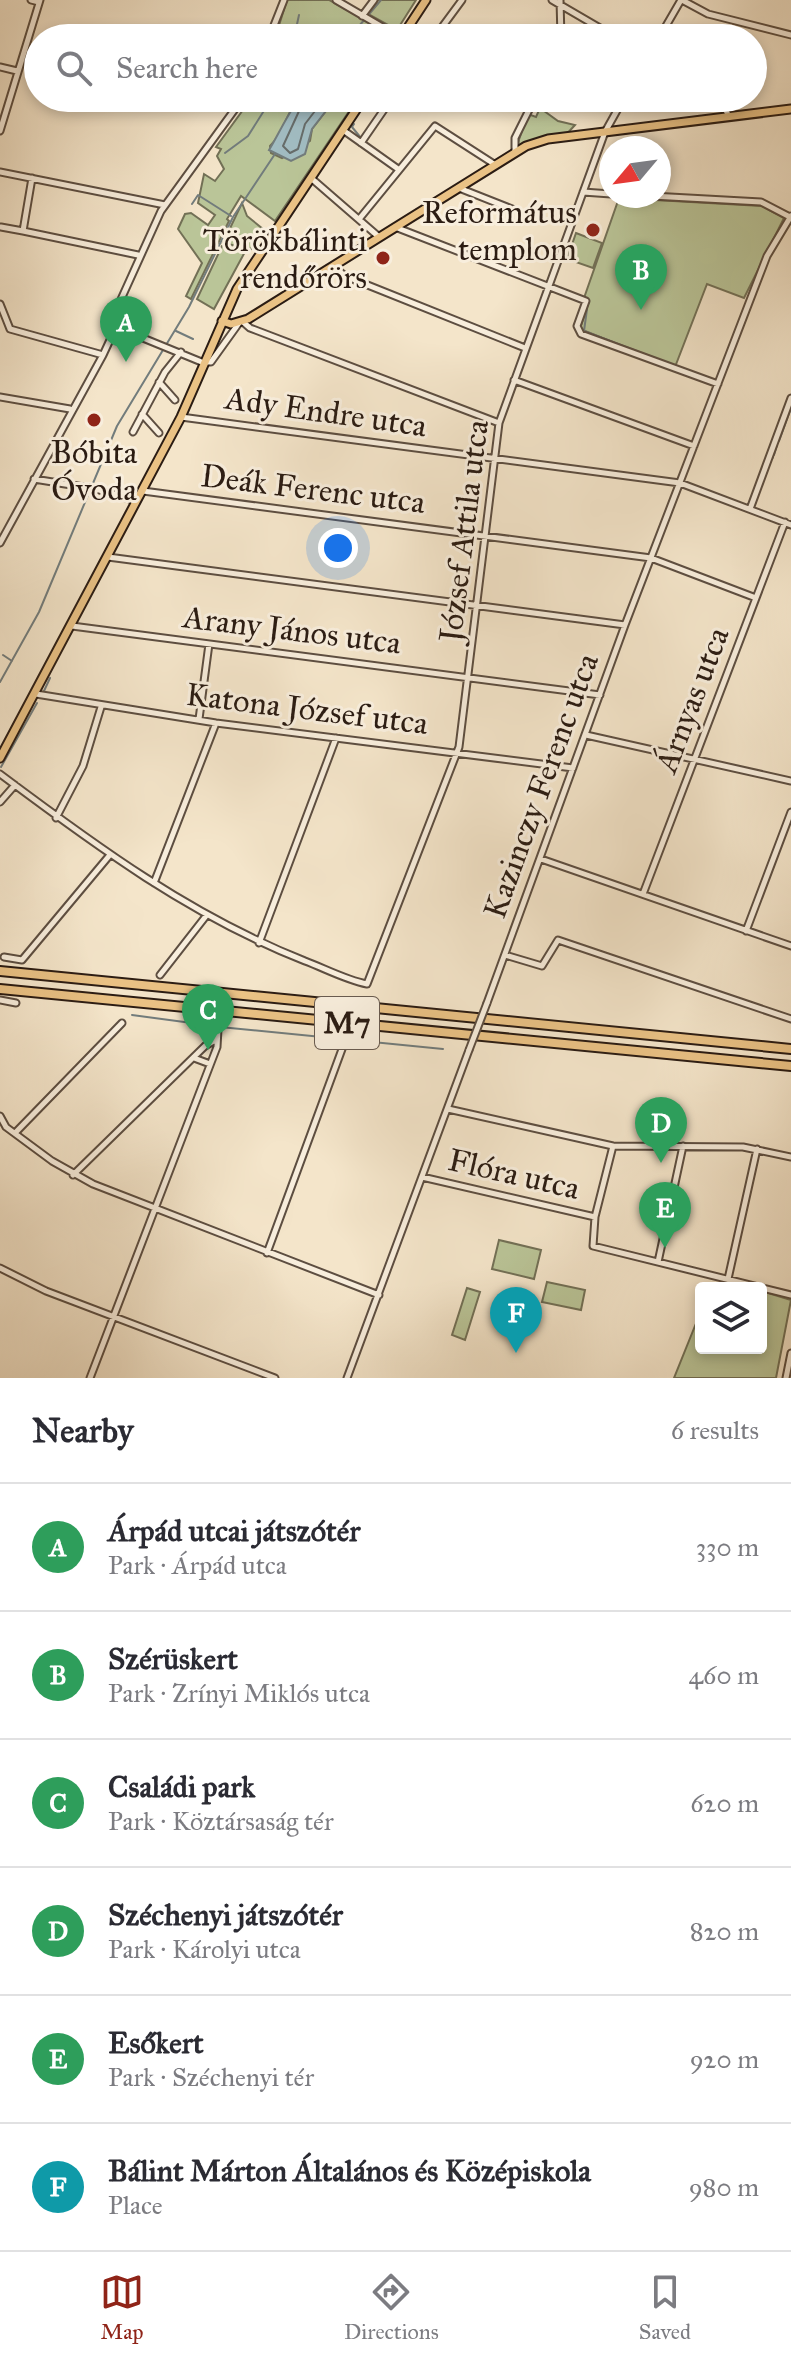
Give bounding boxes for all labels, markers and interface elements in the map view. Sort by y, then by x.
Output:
search box [24,24,767,112]
icon: search [52,46,96,90]
text: Search here [116,50,258,86]
north arrow [599,136,671,208]
place label: Református templom [422,193,577,269]
place label: Törökbálinti rendőrörs [203,221,367,297]
marker: Református templom [584,221,602,239]
pin: B [615,244,667,310]
marker: Törökbálinti rendőrörs [374,249,392,267]
pin: A [100,296,152,362]
street label: Ady Endre utca [221,378,430,445]
marker: Bóbita Óvoda [85,411,103,429]
street label: József Attila utca [431,417,497,647]
place label: Bóbita Óvoda [51,433,138,509]
street label: Deák Ferenc utca [199,456,428,522]
your location [318,528,358,568]
street label: Arany János utca [179,597,404,663]
street label: Árnyas utca [646,621,738,780]
street label: Kazinczy Ferenc utca [475,648,607,924]
street label: Katona József utca [184,675,431,743]
pin: C [182,984,234,1050]
road number: M7 [315,997,379,1049]
pin: D [635,1097,687,1163]
street label: Flóra utca [445,1140,584,1208]
pin: E [639,1182,691,1248]
map controls [695,1282,767,1354]
button: layers [695,1282,767,1354]
pin: F [490,1287,542,1353]
text: Nearby [32,1410,134,1451]
text: 6 results [671,1414,759,1446]
text: Árpád utcai játszótér [108,1513,360,1549]
text: A [49,1531,67,1563]
text: 330 m [696,1531,759,1563]
text: Park · Árpád utca [108,1549,287,1581]
text: Szérüskert [108,1641,238,1677]
text: B [49,1659,67,1691]
text: 460 m [689,1659,759,1691]
text: Park · Zrínyi Miklós utca [108,1677,370,1709]
text: Családi park [108,1769,255,1805]
text: C [49,1787,67,1819]
text: 620 m [690,1787,759,1819]
text: Park · Köztársaság tér [108,1805,334,1837]
text: Széchenyi játszótér [108,1897,343,1933]
text: D [48,1915,68,1947]
text: 820 m [690,1915,759,1947]
text: Park · Károlyi utca [108,1933,301,1965]
text: Esőkert [108,2025,204,2061]
text: E [49,2043,67,2075]
text: 920 m [690,2043,759,2075]
text: Park · Széchenyi tér [108,2061,314,2093]
text: Bálint Márton Általános és Középiskola [108,2153,591,2189]
text: F [50,2171,67,2203]
text: 980 m [689,2171,759,2203]
text: Place [108,2189,163,2221]
tab: Map [100,2270,144,2345]
tab: Directions [344,2270,439,2345]
tab: Saved [639,2270,691,2345]

